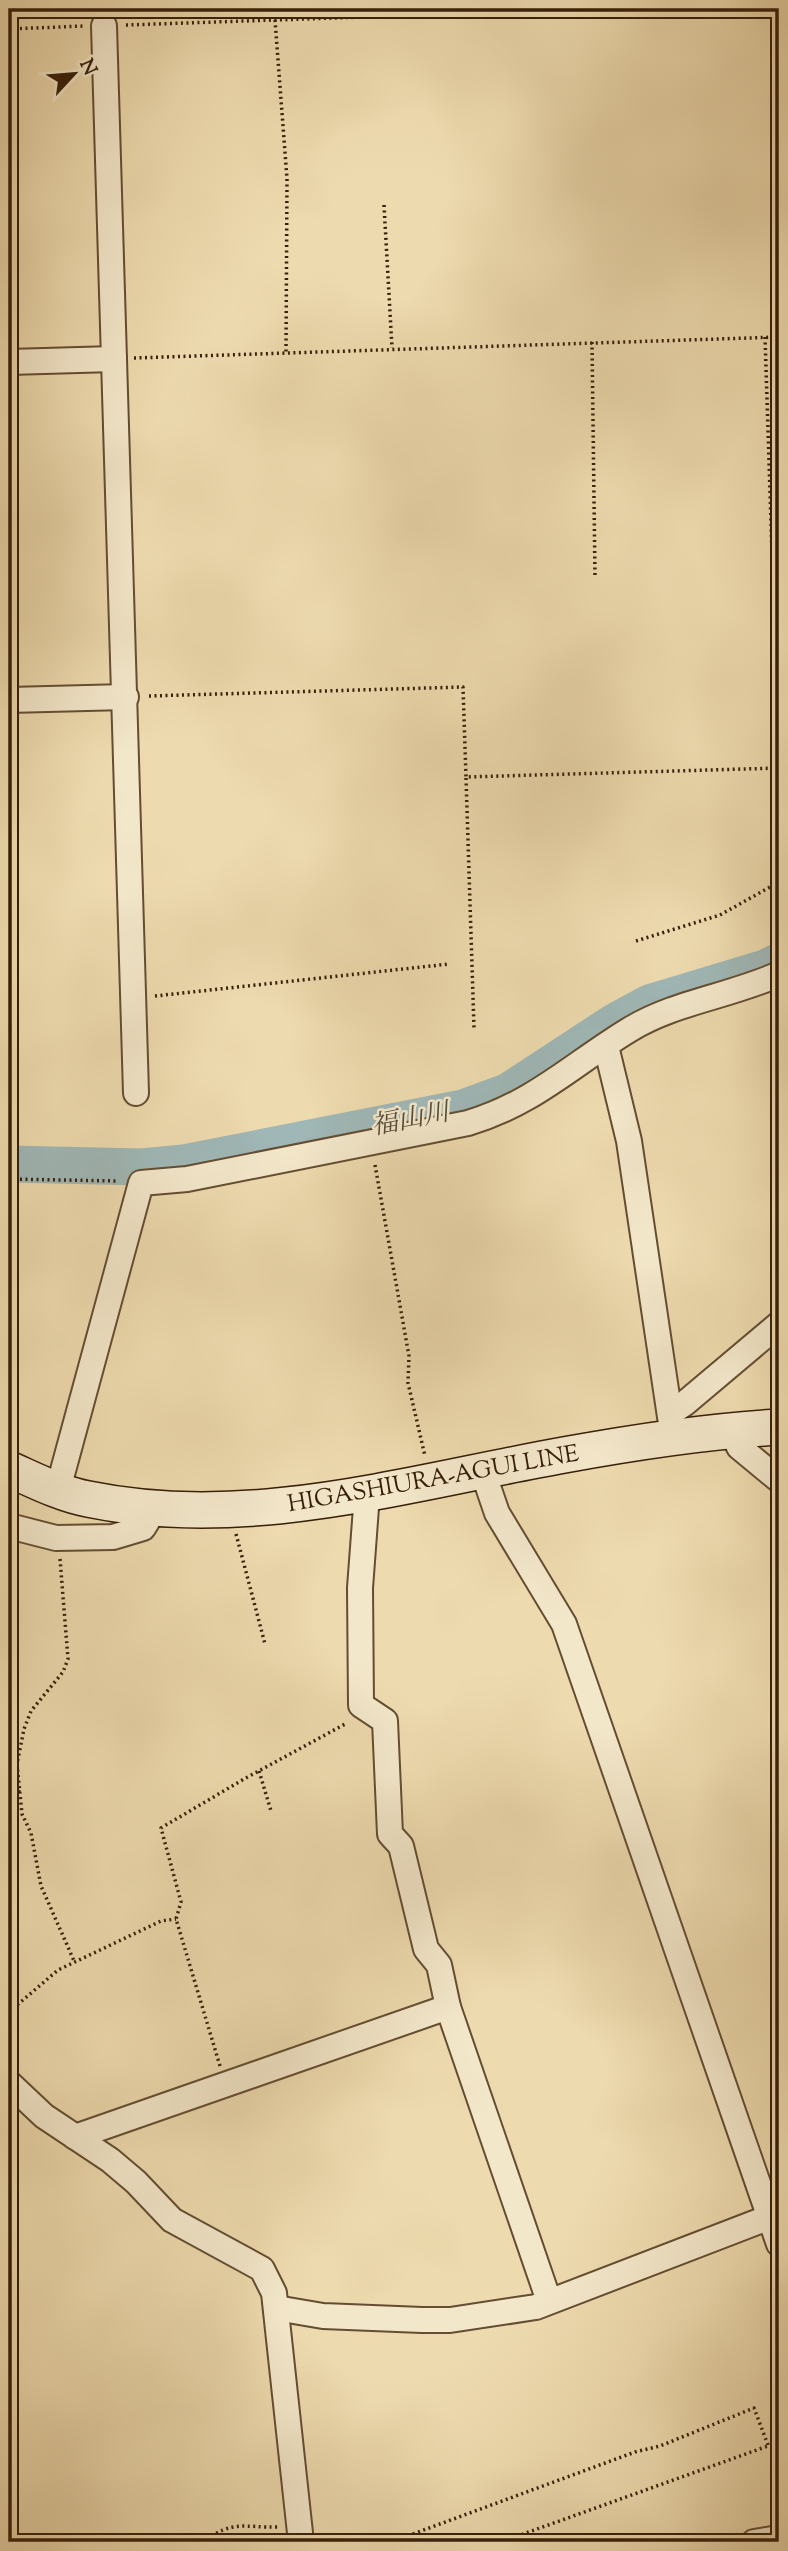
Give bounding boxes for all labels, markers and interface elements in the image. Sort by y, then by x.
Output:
north arrow [38,38,108,108]
text: N [72,55,102,80]
water label: 福山川 [369,1094,455,1146]
street label: HIGASHIURA-AGUI LINE [285,1437,582,1522]

